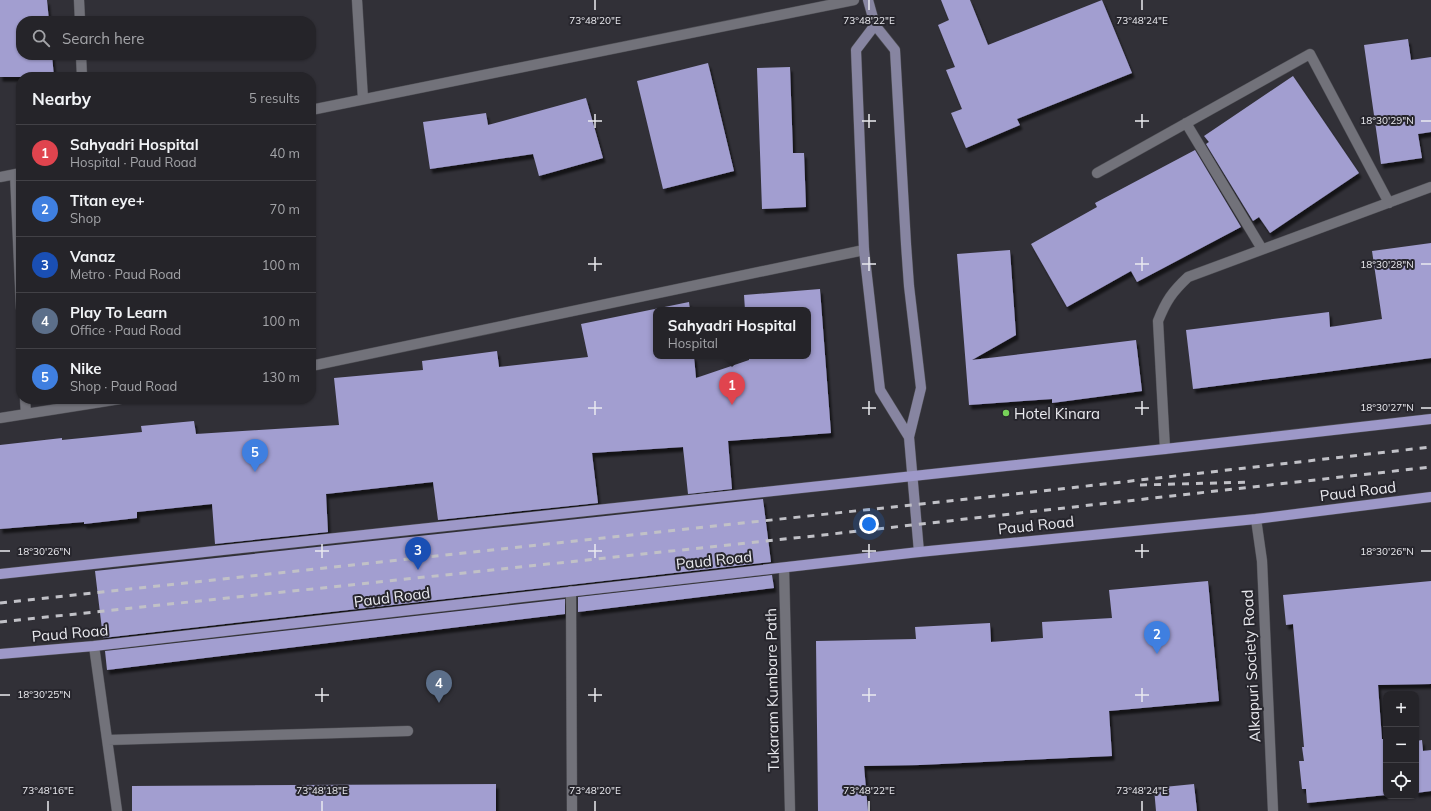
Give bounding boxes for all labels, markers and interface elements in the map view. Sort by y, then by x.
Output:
text: 73°48'20"E [569,14,621,27]
text: 73°48'22"E [843,14,895,27]
text: 73°48'24"E [1116,14,1168,27]
search box [16,16,316,60]
icon: search [30,27,52,49]
text: Search here [62,29,144,48]
text: Nearby [32,88,91,109]
text: 5 results [249,90,300,106]
text: 18°30'29"N [1360,114,1414,127]
text: Sahyadri Hospital [70,135,199,154]
text: 1 [41,145,49,161]
text: 40 m [270,145,300,161]
text: Hospital · Paud Road [70,154,196,170]
text: Titan eye+ [70,191,145,210]
text: 2 [41,201,49,217]
text: 70 m [270,201,300,217]
text: Shop [70,210,101,226]
text: Vanaz [70,247,115,266]
text: 3 [41,257,49,273]
text: 100 m [262,257,300,273]
text: 18°30'28"N [1360,258,1414,271]
text: Metro · Paud Road [70,266,181,282]
text: Play To Learn [70,303,167,322]
popup [653,307,811,359]
text: 4 [41,313,49,329]
text: 100 m [262,313,300,329]
text: Sahyadri Hospital [668,316,796,335]
text: Office · Paud Road [70,322,181,338]
text: Hospital [668,335,718,351]
text: Nike [70,359,102,378]
text: 5 [41,369,49,385]
text: 130 m [262,369,300,385]
pin: 1 [719,372,745,405]
text: Shop · Paud Road [70,378,177,394]
text: 18°30'27"N [1360,401,1414,414]
place label: Hotel Kinara [1014,404,1100,423]
marker: Hotel Kinara [1001,408,1011,418]
pin: 5 [242,439,268,472]
street label: Paud Road [1319,477,1397,505]
street label: Paud Road [997,512,1075,538]
your location [859,514,879,534]
pin: 3 [405,537,431,570]
text: 18°30'26"N [17,545,71,558]
text: 18°30'26"N [1360,545,1414,558]
street label: Paud Road [675,547,753,573]
street label: Paud Road [353,583,431,611]
street label: Alkapuri Society Road [1238,589,1264,743]
street label: Tukaram Kumbare Path [761,608,783,772]
street label: Paud Road [31,620,109,646]
pin: 2 [1144,621,1170,654]
pin: 4 [426,670,452,703]
text: 18°30'25"N [17,688,71,701]
map controls [1383,691,1419,799]
button: + [1383,691,1419,727]
button: − [1383,727,1419,763]
button: locate [1383,763,1419,799]
text: 73°48'16"E [22,784,74,797]
text: 73°48'18"E [296,784,348,797]
text: 73°48'20"E [569,784,621,797]
text: 73°48'22"E [843,784,895,797]
text: 73°48'24"E [1116,784,1168,797]

